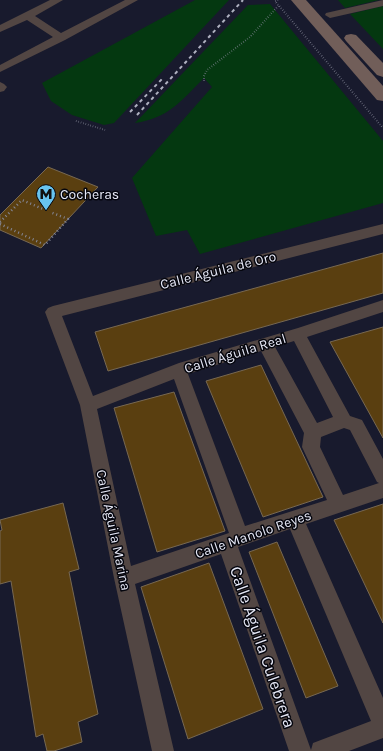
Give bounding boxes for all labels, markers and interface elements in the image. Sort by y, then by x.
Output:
metro station icon: Cocheras [35,183,57,211]
place label: Cocheras [60,186,119,203]
street label: Calle Águila de Oro [158,247,278,293]
street label: Calle Águila Real [182,329,288,377]
street label: Calle Águila Marina [92,468,136,592]
street label: Calle Manolo Reyes [193,507,314,562]
street label: Calle Águila Culebrera [226,564,300,730]

